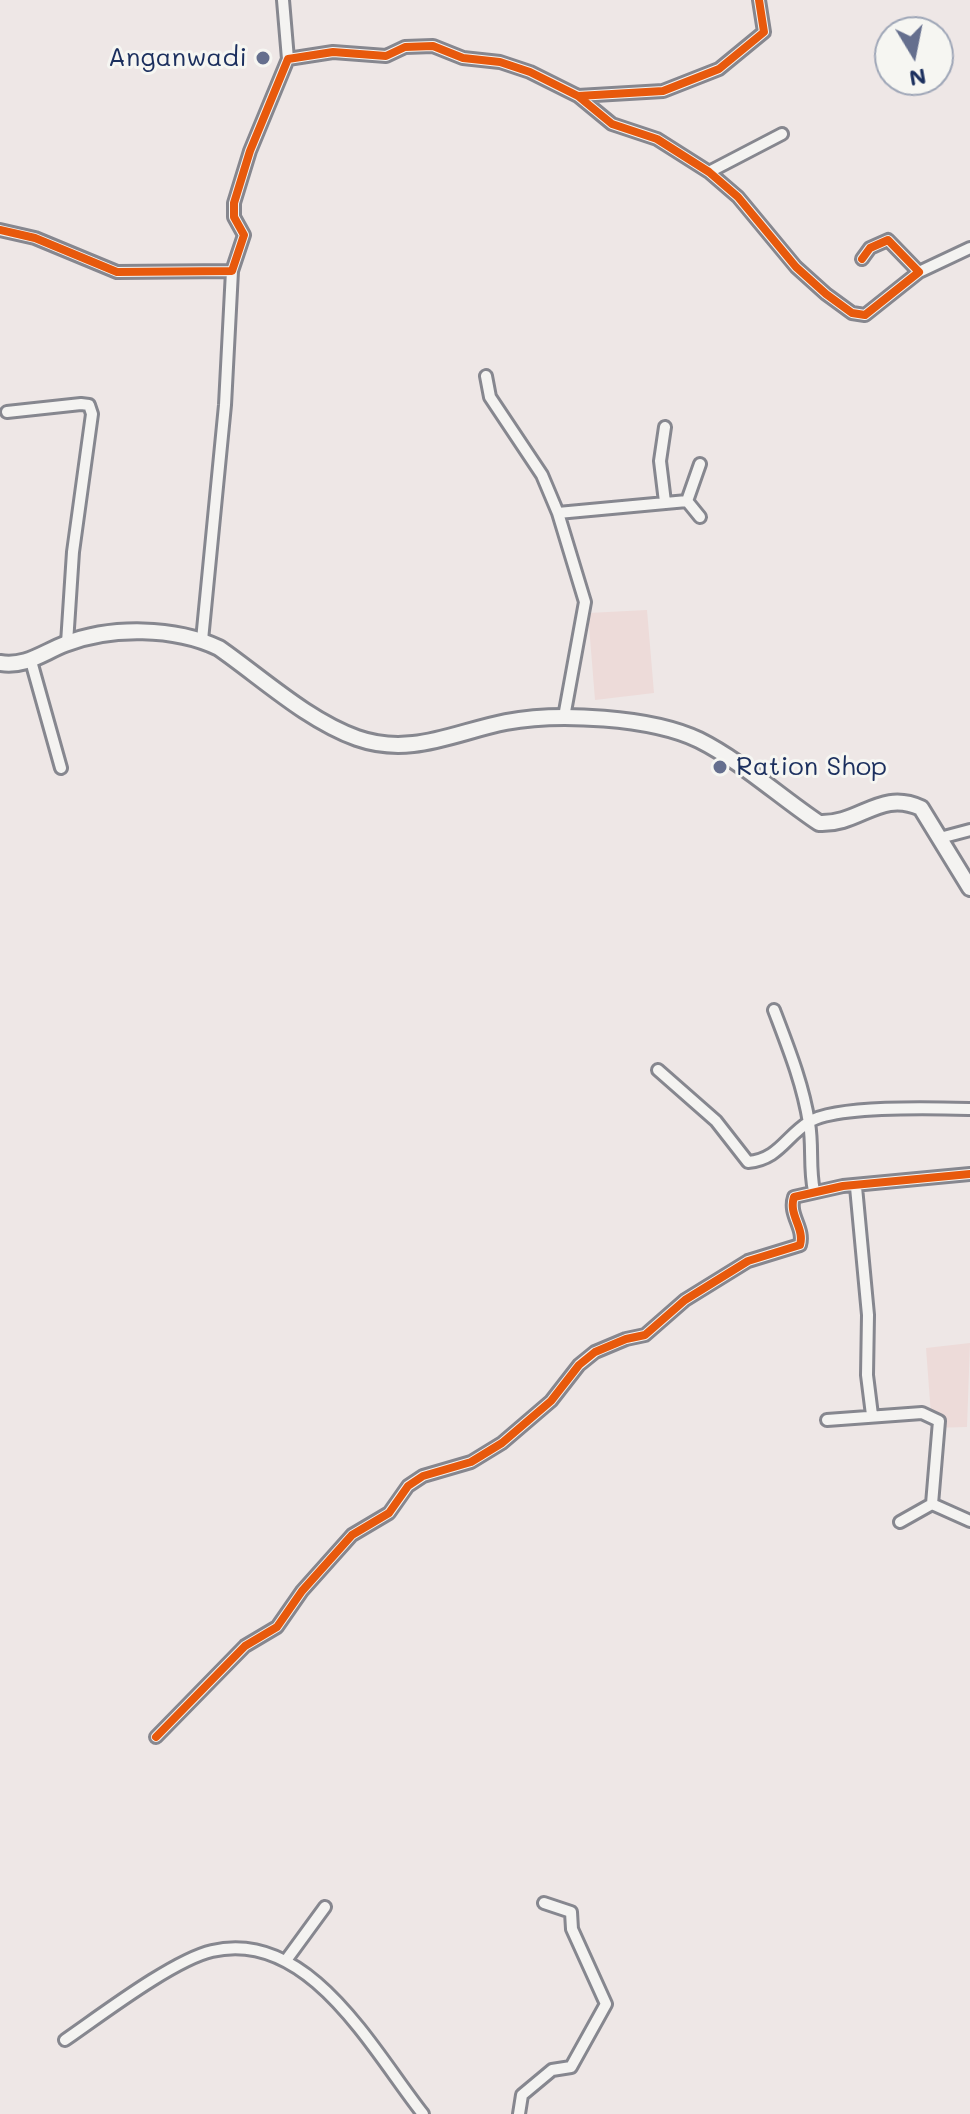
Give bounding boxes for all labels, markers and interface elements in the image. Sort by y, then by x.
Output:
north arrow [874,16,954,96]
place label: Anganwadi [108,42,247,74]
marker: Anganwadi [254,49,272,67]
text: N [907,62,929,94]
place label: Ration Shop [736,751,887,783]
marker: Ration Shop [711,758,729,776]

